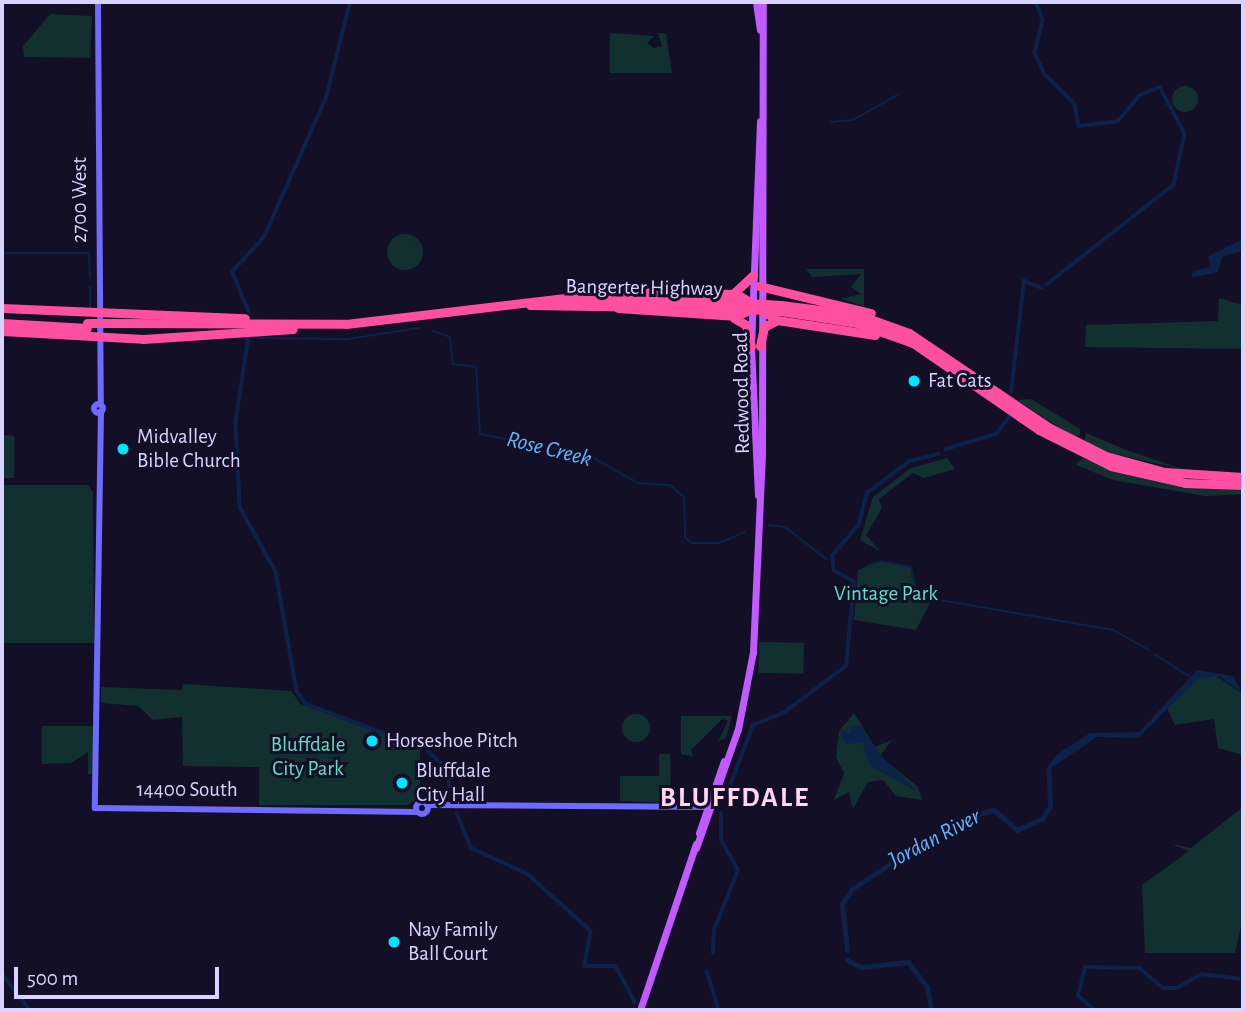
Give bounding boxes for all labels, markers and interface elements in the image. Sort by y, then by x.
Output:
street label: 2700 West [67,157,93,243]
street label: Bangerter Highway [565,274,723,302]
street label: Redwood Road [728,332,756,454]
place label: Fat Cats [928,368,991,394]
marker: Fat Cats [906,373,922,389]
place label: Midvalley Bible Church [137,424,241,474]
water label: Rose Creek [504,426,594,474]
marker: Midvalley Bible Church [115,441,131,457]
park label: Vintage Park [834,581,938,607]
place label: Horseshoe Pitch [386,728,518,754]
park label: Bluffdale City Park [271,732,345,782]
marker: Horseshoe Pitch [364,733,380,749]
place label: Bluffdale City Hall [416,758,491,808]
marker: Bluffdale City Hall [394,775,410,791]
street label: 14400 South [136,777,238,803]
district label: BLUFFDALE [661,781,809,815]
water label: Jordan River [884,803,986,875]
place label: Nay Family Ball Court [408,917,498,967]
marker: Nay Family Ball Court [386,934,402,950]
scale bar [18,953,222,997]
text: 500 m [27,968,78,989]

